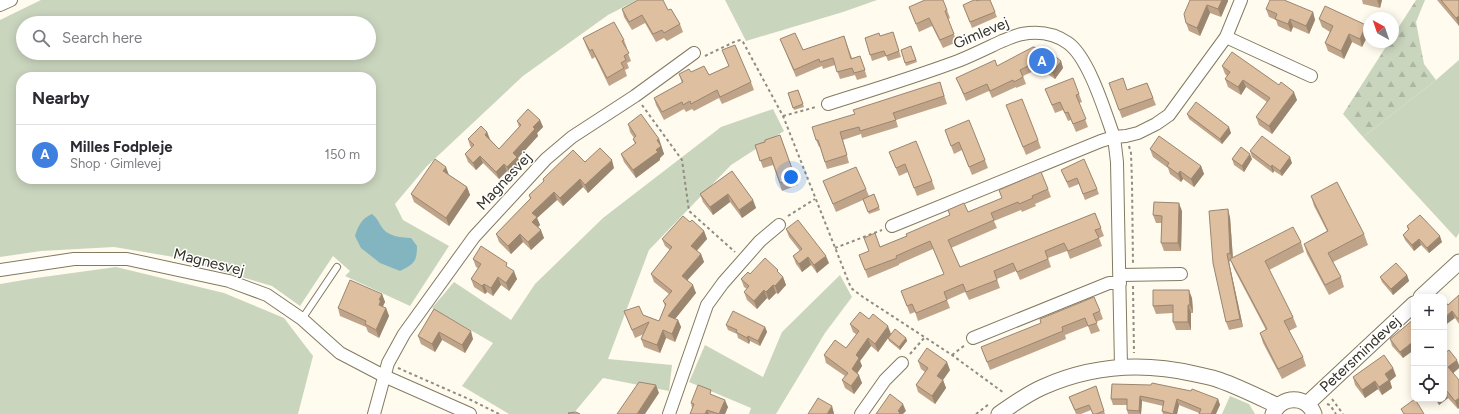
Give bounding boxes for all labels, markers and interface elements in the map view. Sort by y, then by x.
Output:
north arrow [1363,12,1399,48]
street label: Gimlevej [950,13,1012,53]
search box [16,16,376,60]
icon: search [30,27,52,49]
text: Search here [62,29,142,47]
pin: A [1029,46,1055,76]
text: Nearby [32,88,90,108]
text: Milles Fodpleje [70,138,173,156]
text: A [40,147,50,162]
text: 150 m [325,147,360,162]
street label: Magnesvej [473,148,535,214]
text: Shop · Gimlevej [70,156,161,171]
your location [781,167,801,187]
street label: Magnesvej [172,244,246,280]
map controls [1411,294,1447,402]
button: + [1411,294,1447,330]
street label: Petersmindevej [1316,312,1404,396]
button: − [1411,330,1447,366]
button: locate [1411,366,1447,402]

